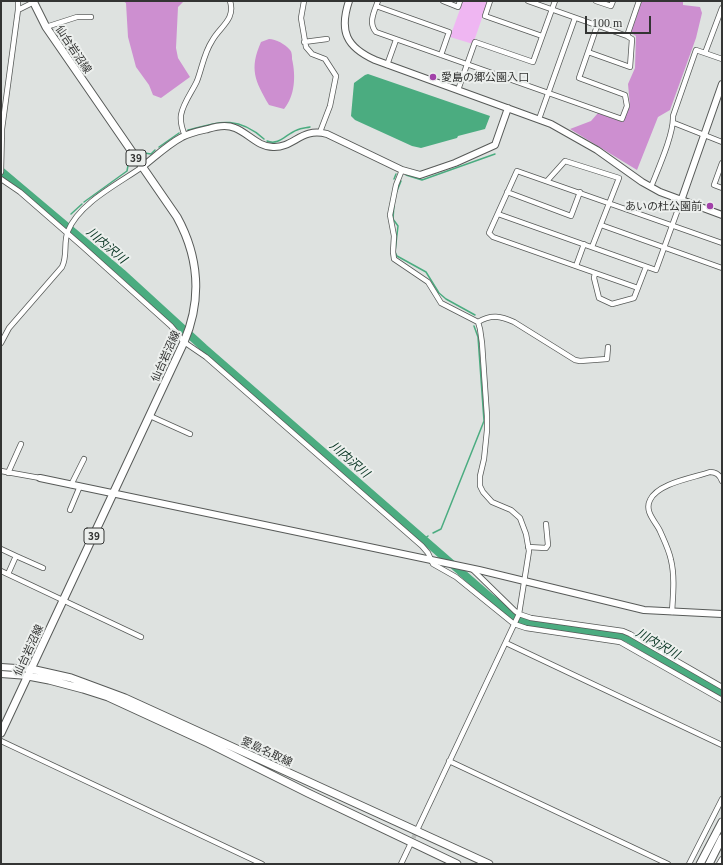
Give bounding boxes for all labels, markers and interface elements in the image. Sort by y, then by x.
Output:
scale bar [587,8,653,34]
text: 100 m [592,16,622,30]
street label: 仙台岩沼線 [53,23,95,75]
place label: 愛島の郷公園入口 [441,70,529,84]
marker: 愛島の郷公園入口 [428,72,438,82]
road number: 39 [126,150,146,166]
place label: あいの杜公園前 [625,199,702,213]
marker: あいの杜公園前 [705,201,715,211]
water label: 川内沢川 [84,224,130,266]
street label: 仙台岩沼線 [148,328,182,384]
water label: 川内沢川 [327,438,373,480]
road number: 39 [84,528,104,544]
street label: 仙台岩沼線 [10,622,46,678]
water label: 川内沢川 [634,625,682,661]
street label: 愛島名取線 [239,733,295,769]

